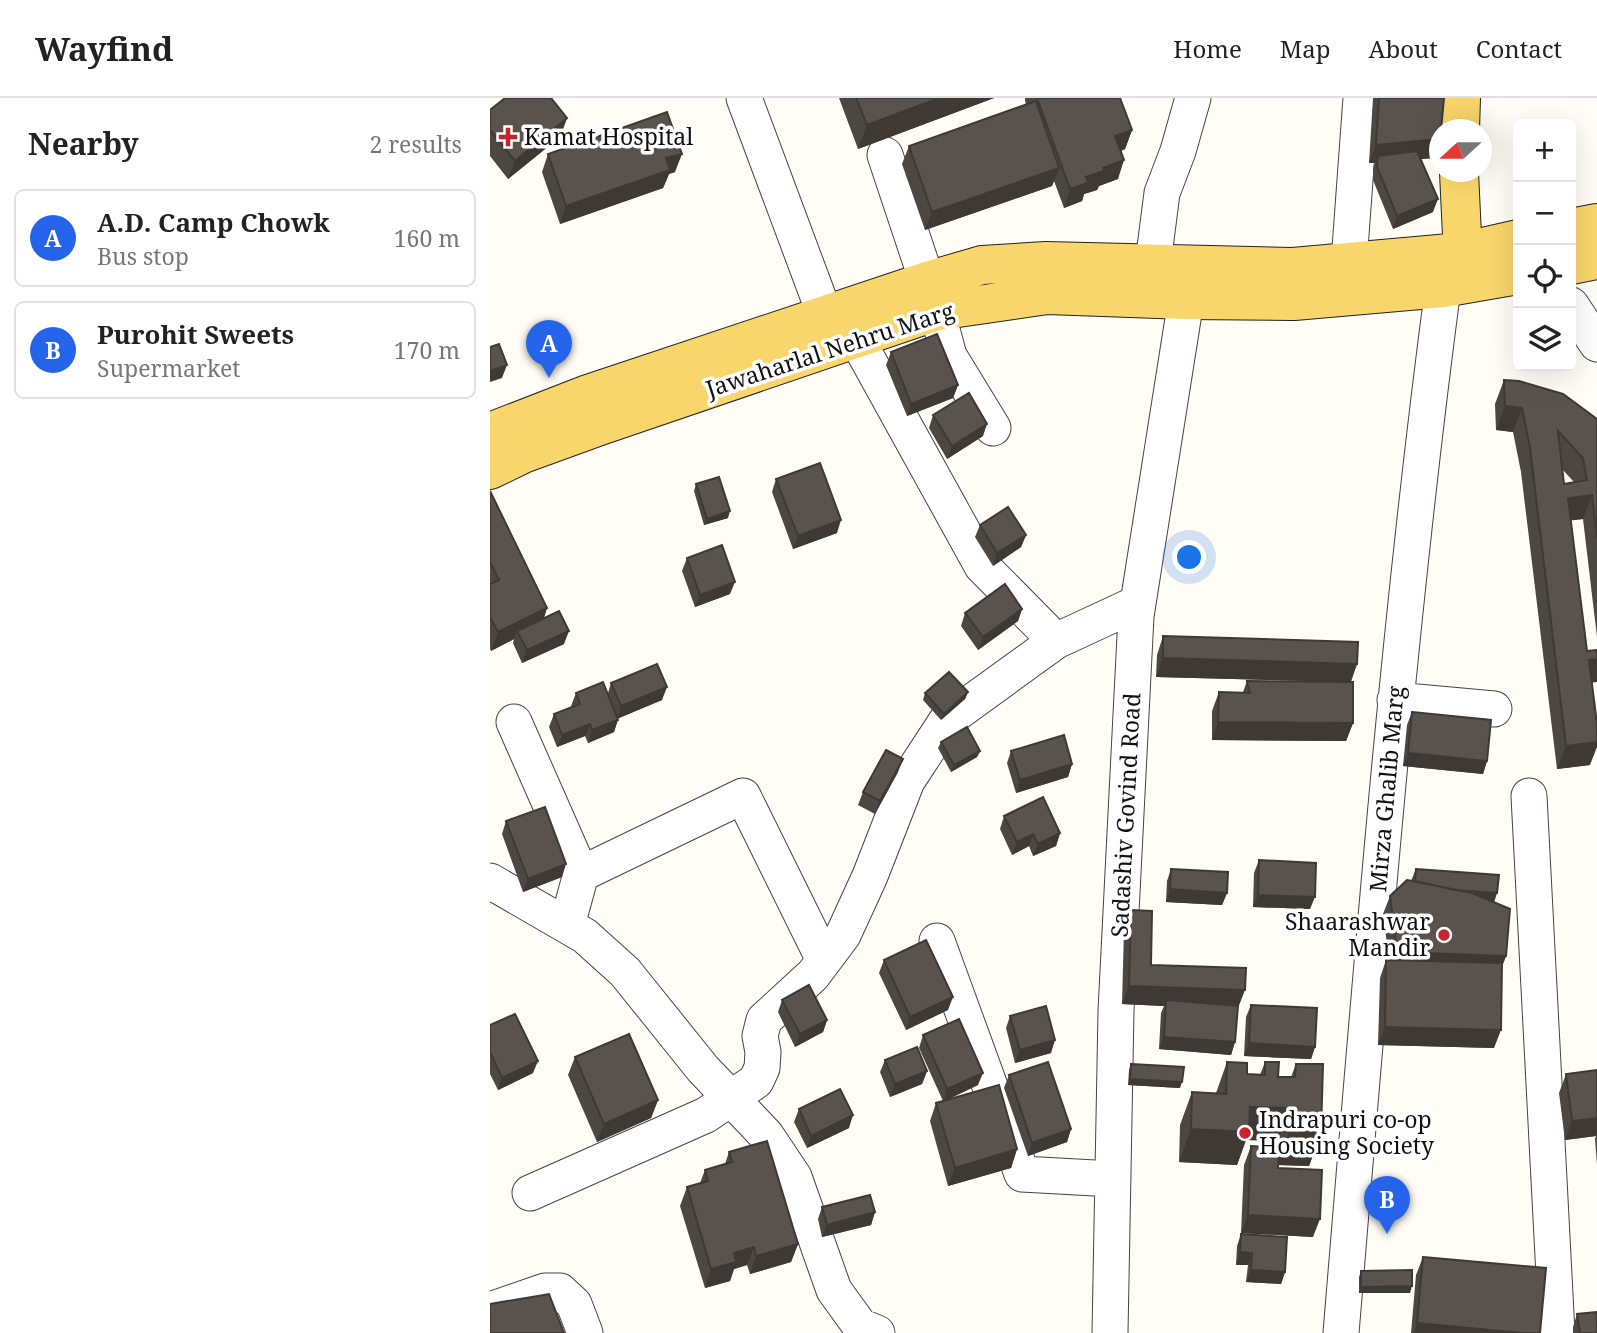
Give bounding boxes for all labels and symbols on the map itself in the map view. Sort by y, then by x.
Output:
north arrow [1429,119,1492,182]
place label: Kamat Hospital [524,120,693,152]
marker: Kamat Hospital [498,127,518,147]
street label: Jawaharlal Nehru Marg [701,294,958,405]
pin: A [526,320,572,378]
your location [1172,540,1206,574]
street label: Mirza Ghalib Marg [1361,684,1411,893]
street label: Sadashiv Govind Road [1103,692,1147,938]
place label: Shaarashwar Mandir [1285,905,1430,963]
marker: Shaarashwar Mandir [1436,927,1452,943]
place label: Indrapuri co-op Housing Society [1259,1103,1434,1161]
marker: Indrapuri co-op Housing Society [1237,1125,1253,1141]
pin: B [1364,1176,1410,1234]

